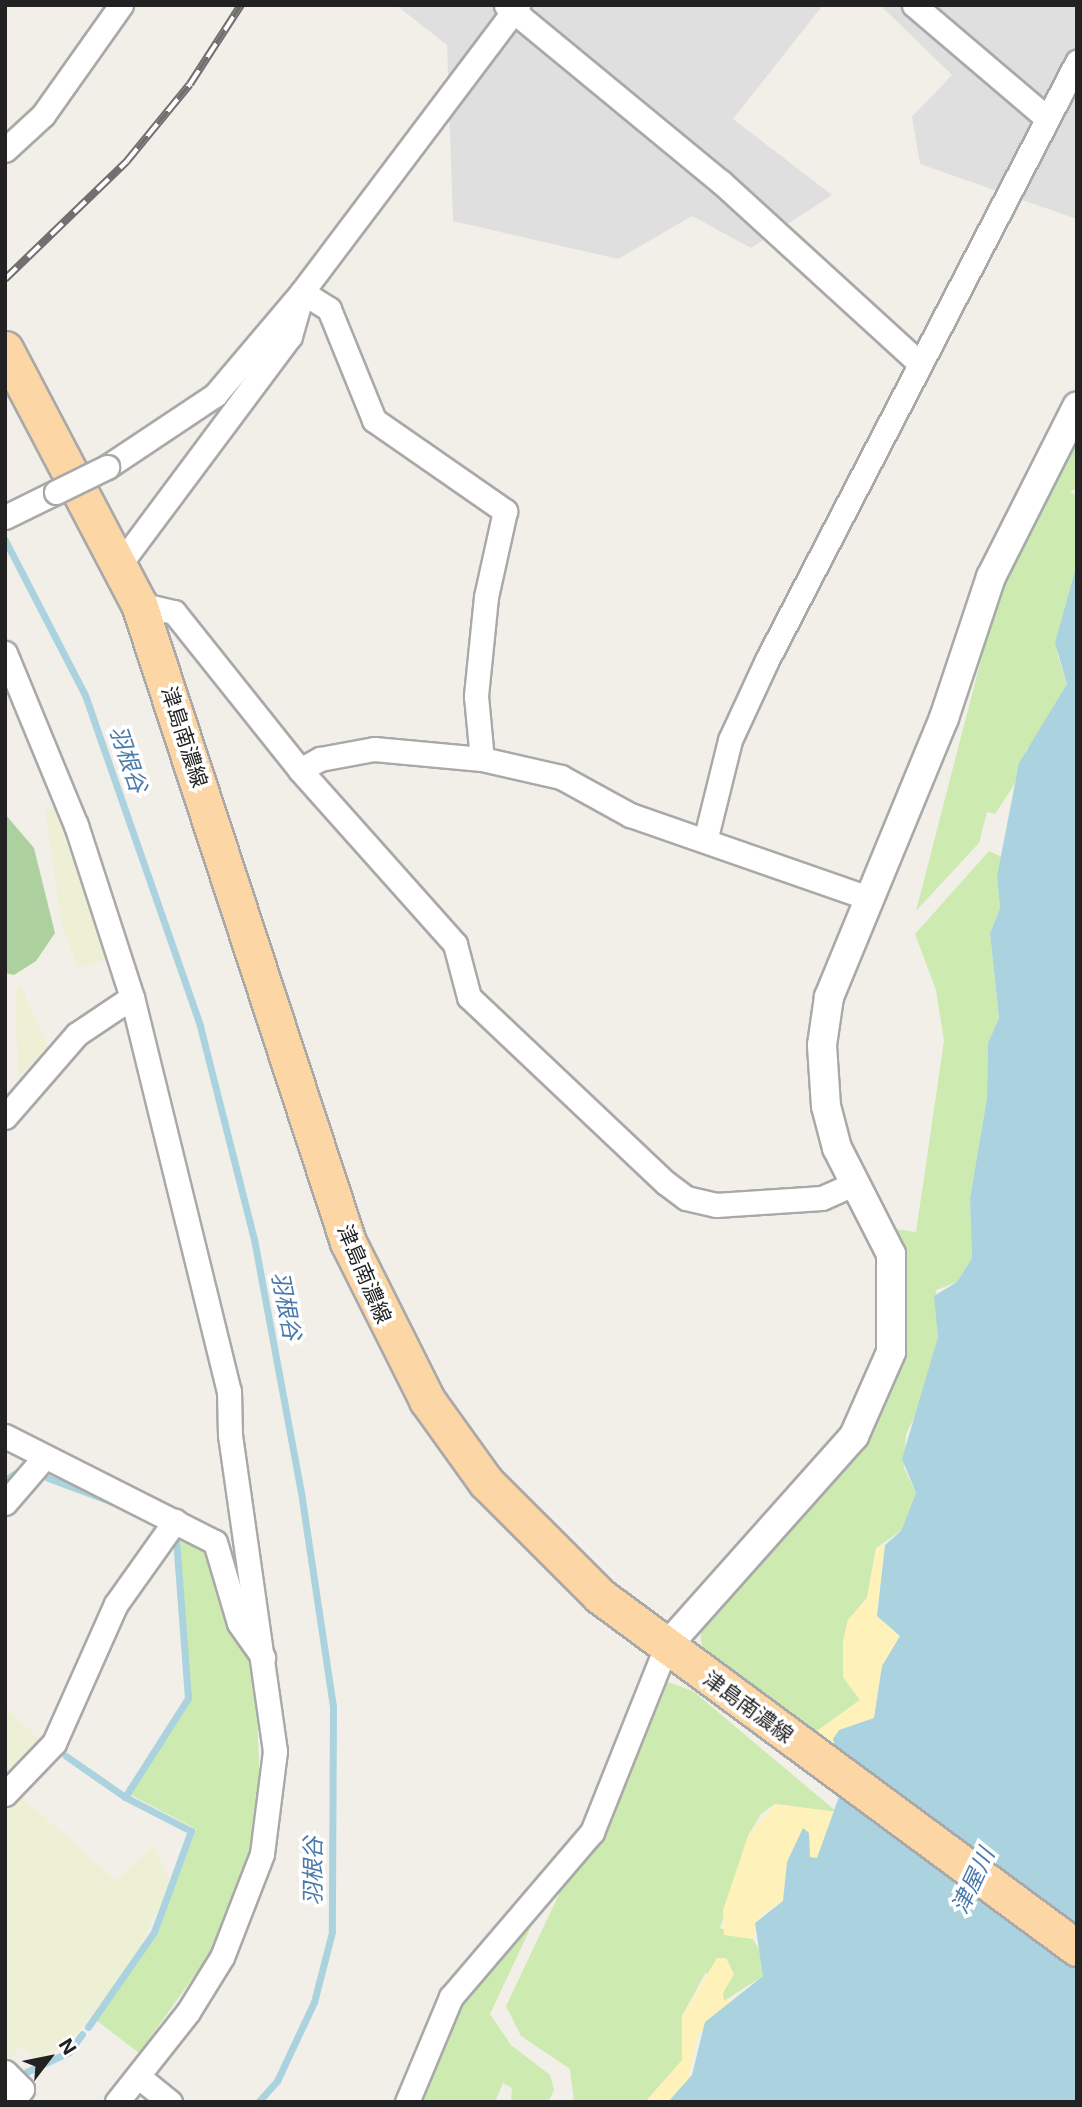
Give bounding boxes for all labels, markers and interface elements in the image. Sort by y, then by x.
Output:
street label: 津島南濃線 [156,683,212,791]
water label: 羽根谷 [104,722,152,796]
street label: 津島南濃線 [332,1221,396,1327]
water label: 羽根谷 [266,1270,306,1342]
street label: 津島南濃線 [698,1666,798,1748]
water label: 羽根谷 [299,1837,327,1905]
water label: 津屋川 [946,1844,1000,1918]
north arrow [14,2023,84,2093]
text: N [54,2034,81,2059]

